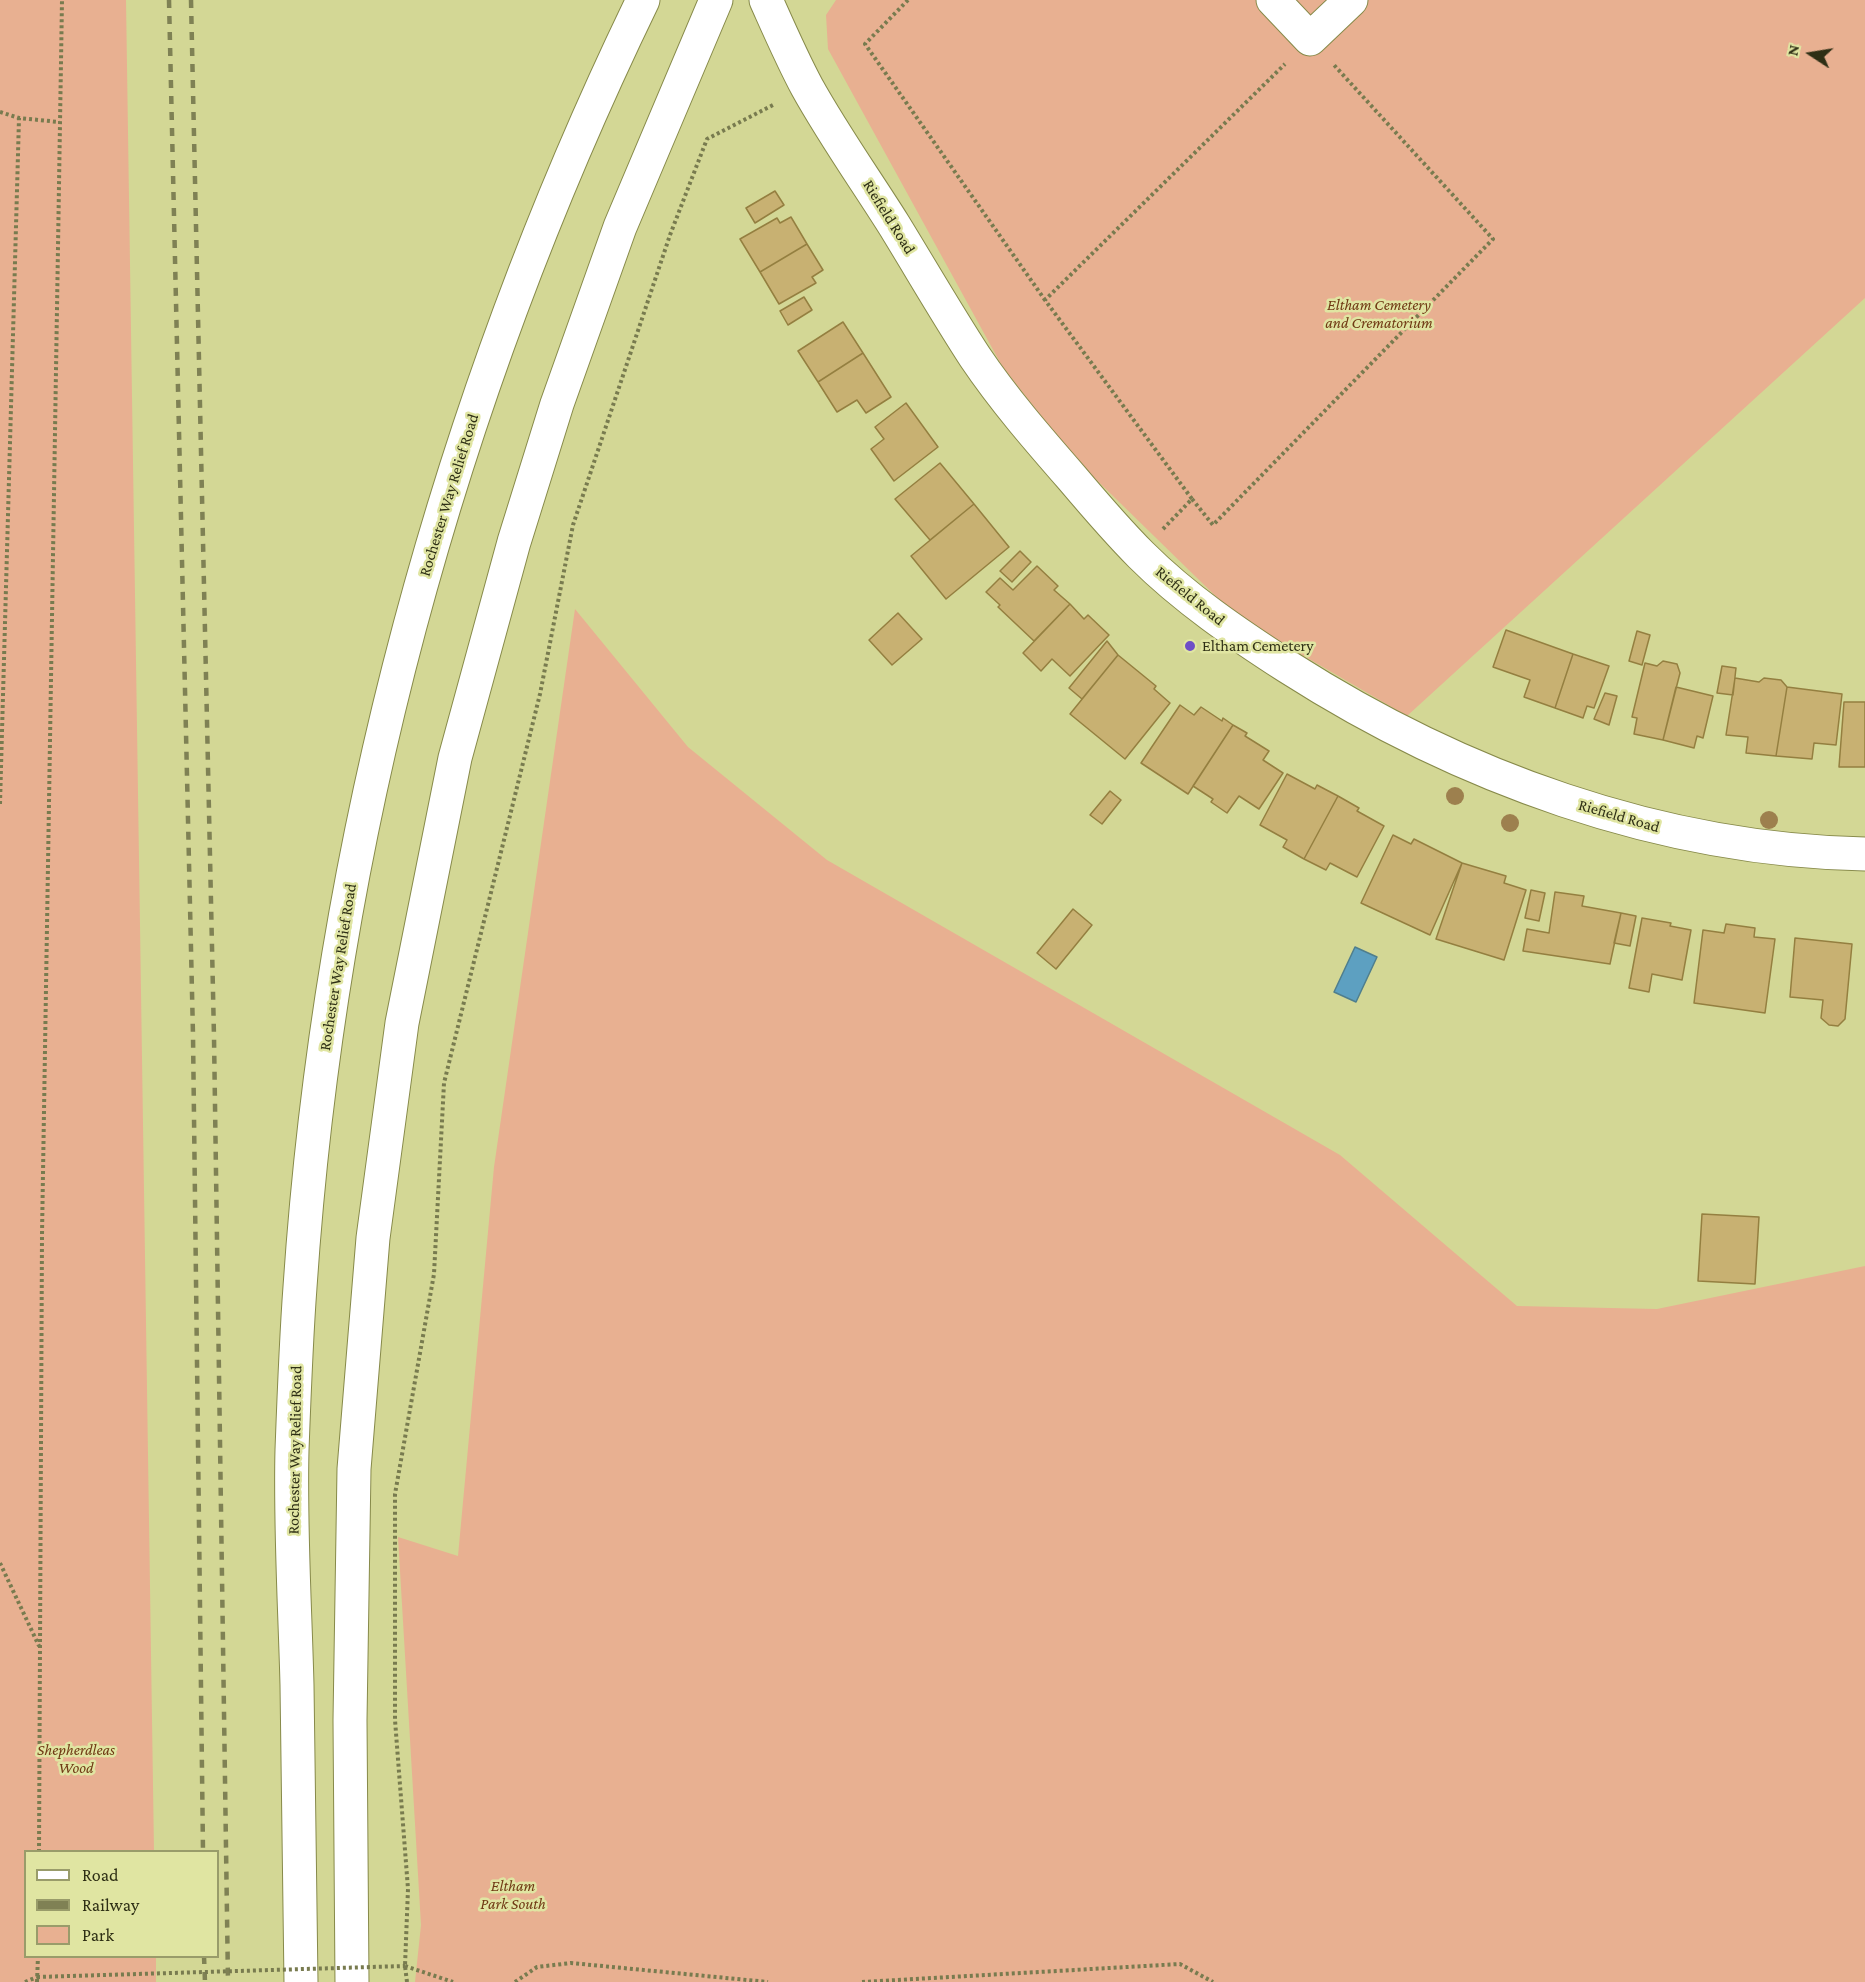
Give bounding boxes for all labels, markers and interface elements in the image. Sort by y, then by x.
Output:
north arrow [1781,24,1841,84]
text: N [1783,43,1802,57]
street label: Riefield Road [859,176,919,258]
park label: Eltham Cemetery and Crematorium [1325,295,1433,333]
street label: Rochester Way Relief Road [415,411,483,579]
street label: Riefield Road [1151,562,1229,630]
place label: Eltham Cemetery [1202,636,1314,656]
marker: Eltham Cemetery [1183,639,1197,653]
street label: Riefield Road [1576,795,1662,837]
street label: Rochester Way Relief Road [315,882,361,1052]
street label: Rochester Way Relief Road [284,1365,306,1535]
park label: Shepherdleas Wood [37,1740,115,1778]
legend [24,1850,219,1958]
text: Road [82,1865,119,1885]
park label: Eltham Park South [480,1876,546,1914]
text: Railway [82,1895,139,1915]
text: Park [82,1925,114,1945]

